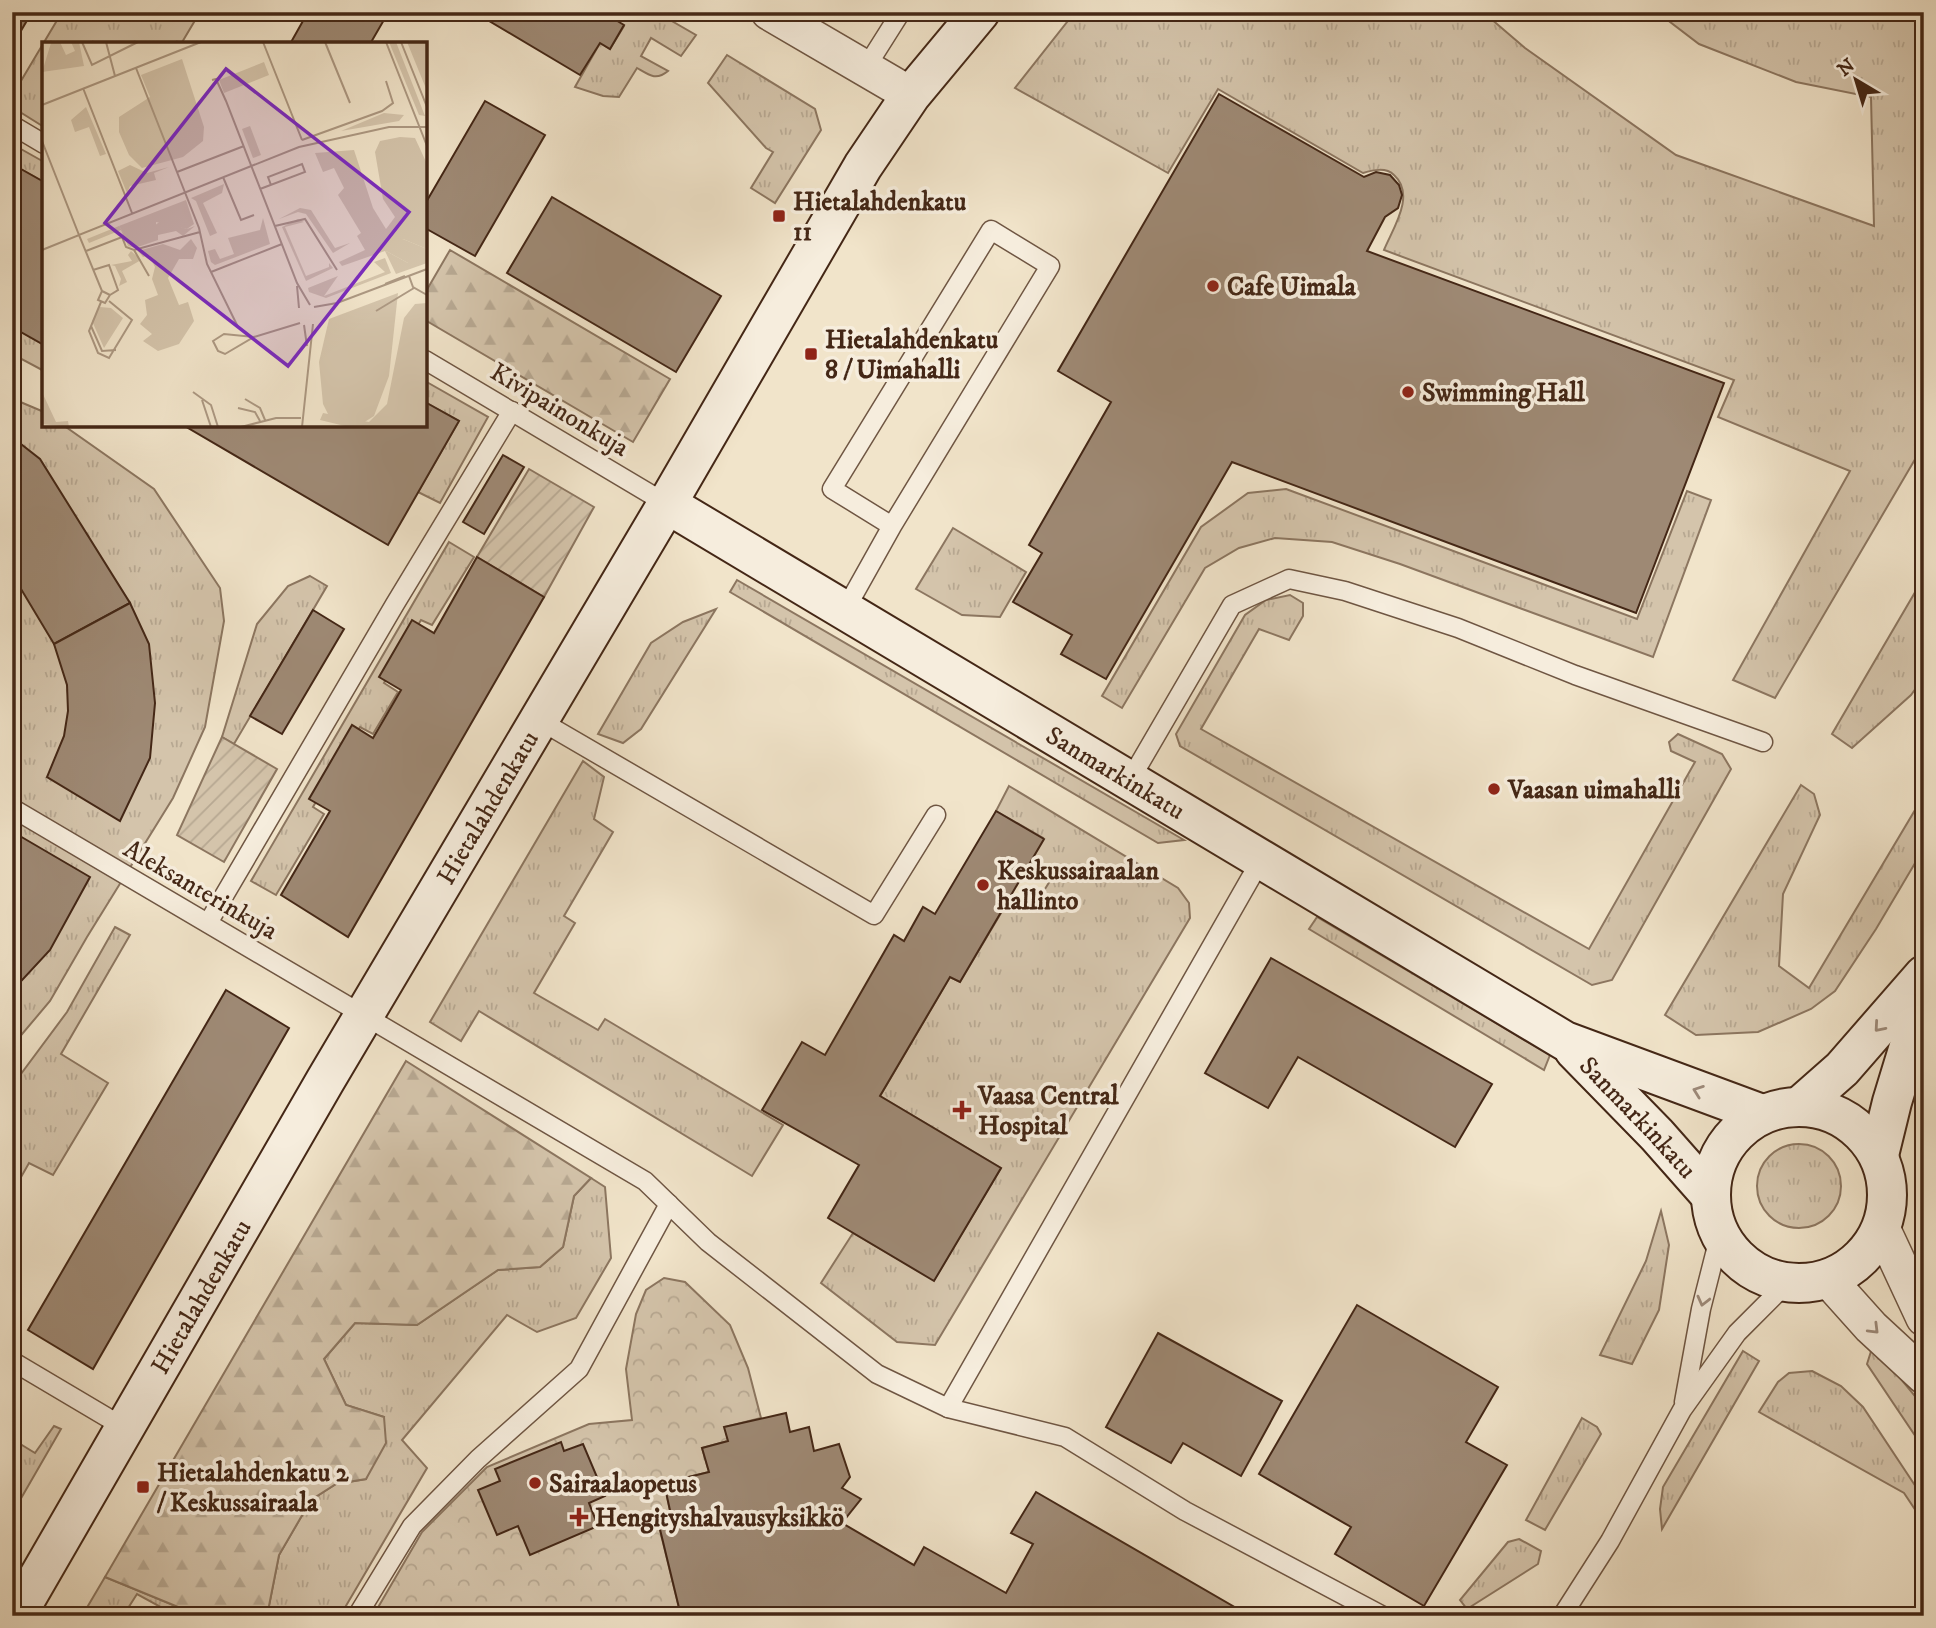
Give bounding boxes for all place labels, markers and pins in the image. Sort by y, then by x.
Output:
place label: Hietalahdenkatu 11 [793,186,967,249]
marker: Hietalahdenkatu 11 [771,208,787,224]
place label: Cafe Uimala [1227,271,1357,304]
marker: Cafe Uimala [1205,278,1221,294]
place label: Hietalahdenkatu 8 / Uimahalli [825,324,999,387]
marker: Hietalahdenkatu 8 / Uimahalli [803,346,819,362]
place label: Swimming Hall [1422,377,1586,410]
marker: Swimming Hall [1400,384,1416,400]
place label: Vaasan uimahalli [1507,774,1681,807]
marker: Vaasan uimahalli [1486,781,1502,797]
place label: Keskussairaalan hallinto [996,855,1159,918]
marker: Keskussairaalan hallinto [975,877,991,893]
place label: Vaasa Central Hospital [977,1080,1120,1143]
marker: Vaasa Central Hospital [952,1100,972,1120]
place label: Hietalahdenkatu 2 / Keskussairaala [156,1457,350,1520]
place label: Sairaalaopetus [549,1468,697,1501]
marker: Sairaalaopetus [527,1475,543,1491]
marker: Hietalahdenkatu 2 / Keskussairaala [135,1479,151,1495]
place label: Hengityshalvausyksikkö [595,1502,844,1535]
marker: Hengityshalvausyksikkö [569,1507,589,1527]

